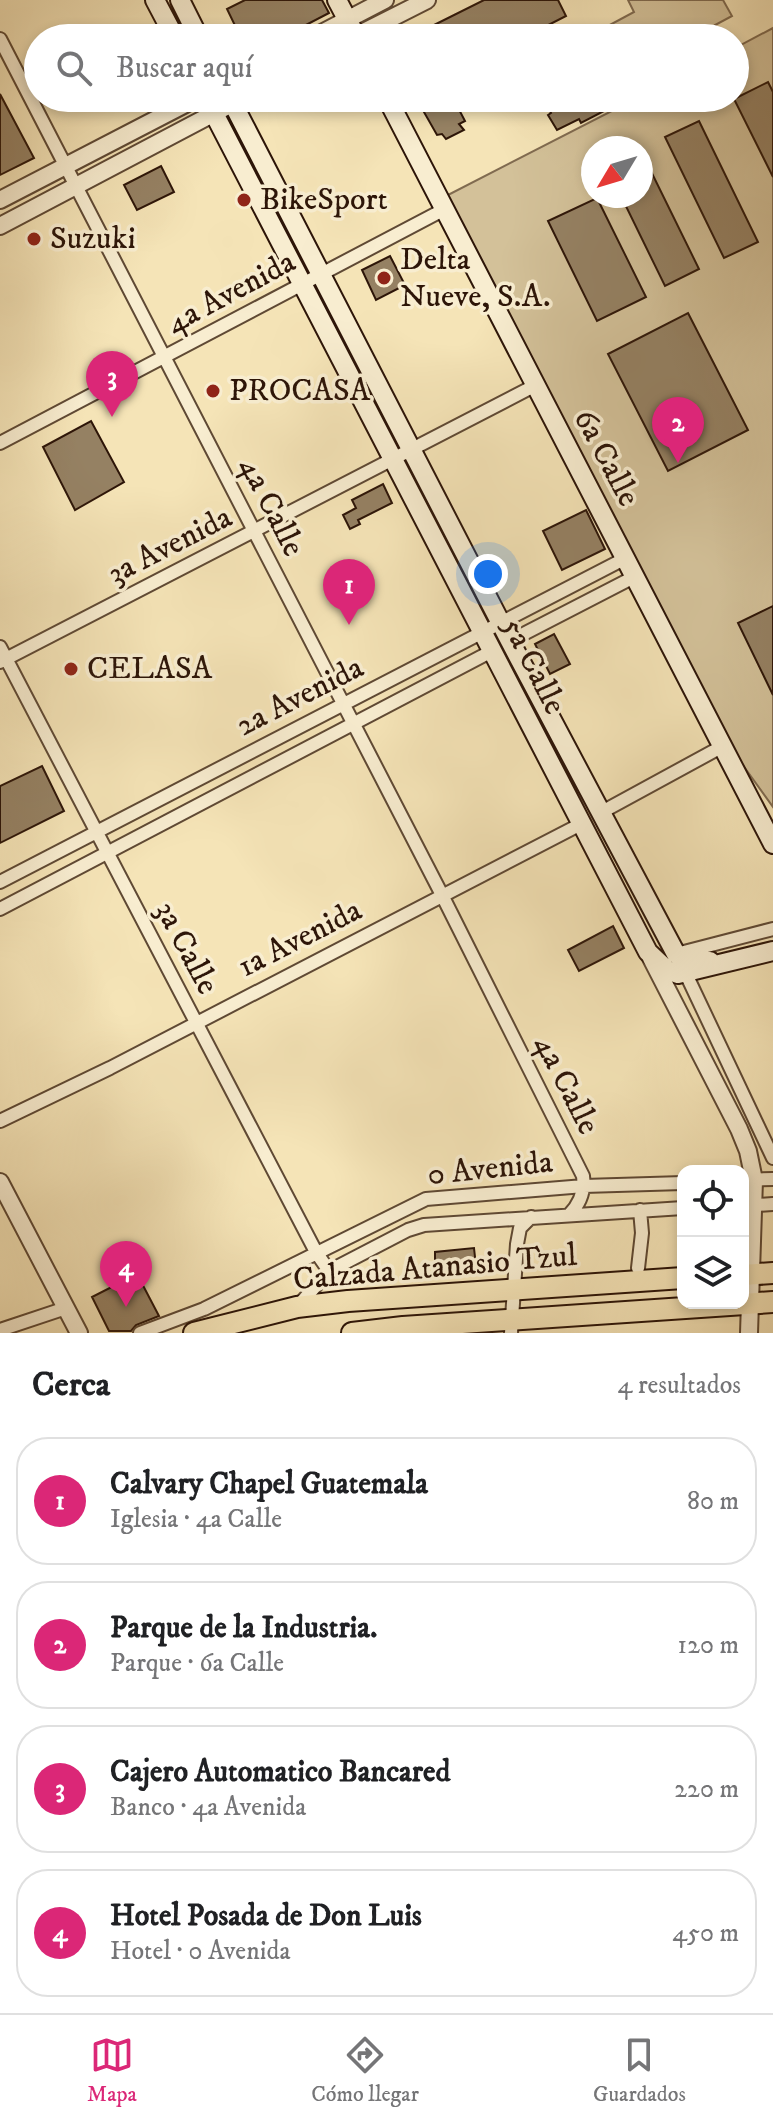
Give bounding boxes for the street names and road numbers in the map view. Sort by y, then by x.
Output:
street label: 4a Avenida [160,242,303,344]
street label: 6a Calle [564,403,648,513]
street label: 4a Calle [229,451,313,563]
street label: 3a Avenida [101,498,239,594]
street label: 5a Calle [492,611,574,721]
street label: 2a Avenida [230,648,371,746]
street label: 1a Avenida [231,891,369,987]
street label: 3a Calle [145,895,227,1001]
street label: 4a Calle [524,1029,608,1141]
street label: 0 Avenida [425,1143,555,1195]
street label: Calzada Atanasio Tzul [291,1236,579,1300]

